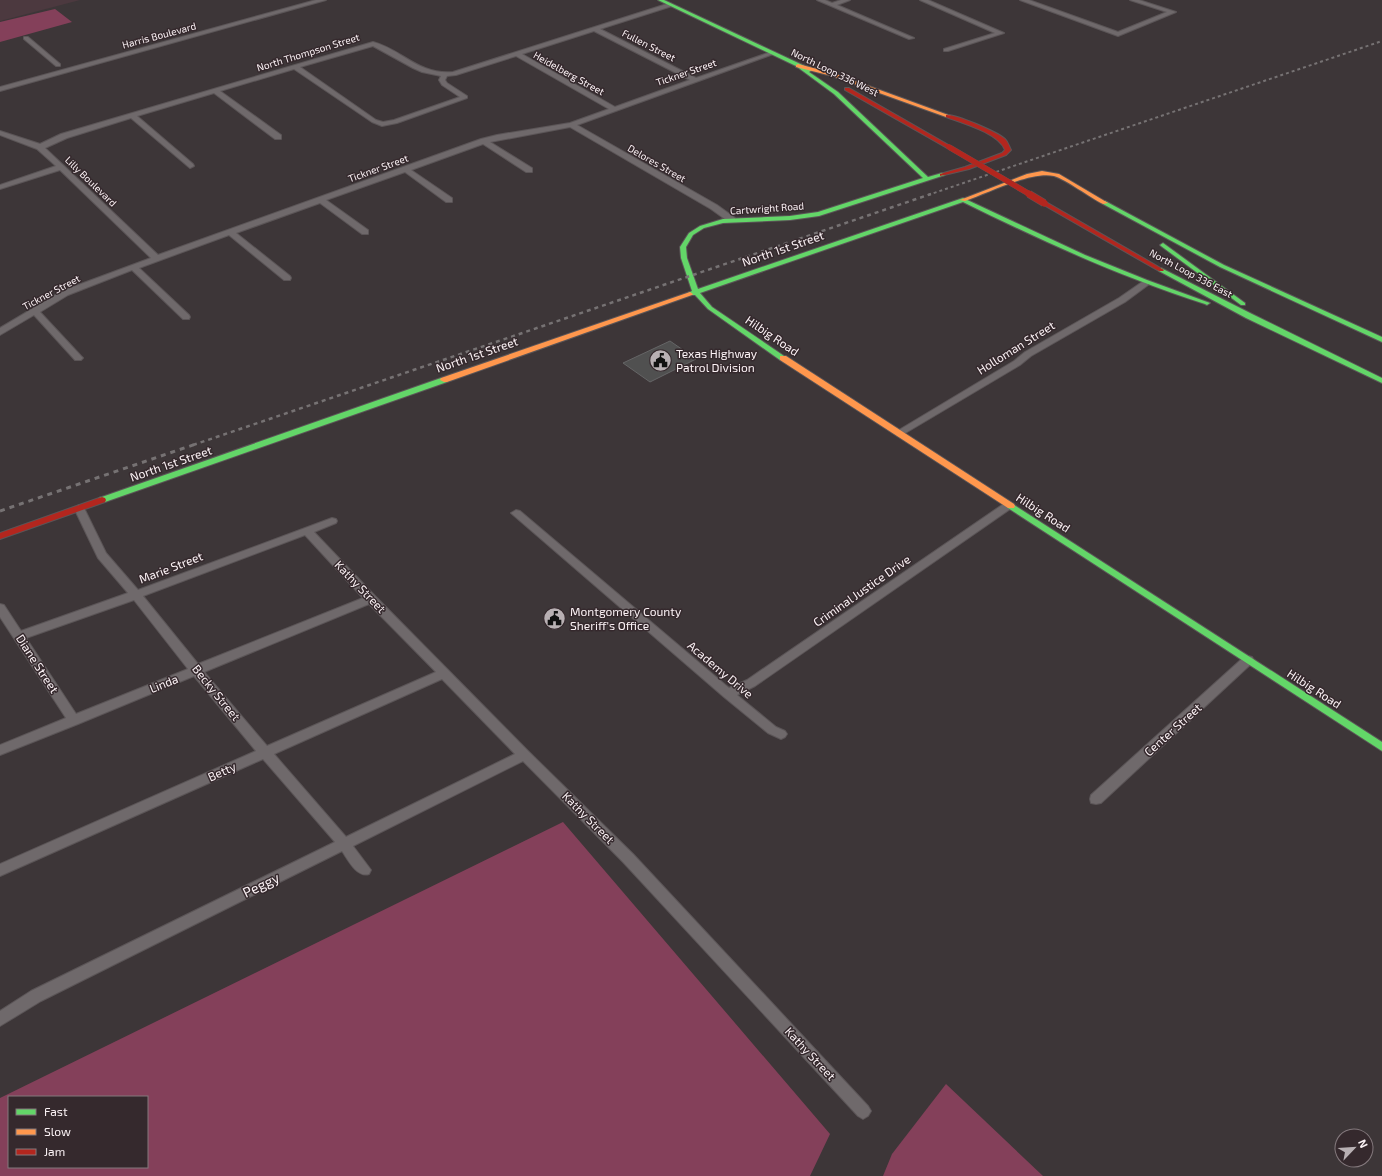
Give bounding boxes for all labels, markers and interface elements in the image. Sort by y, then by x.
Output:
street label: Harris Boulevard [121,19,197,51]
street label: Fullen Street [620,26,678,64]
street label: North Thompson Street [255,31,361,73]
street label: North Loop 336 West [789,46,881,98]
street label: Heidelberg Street [531,49,607,98]
street label: Tickner Street [654,56,718,88]
street label: Delores Street [626,142,688,185]
street label: Tickner Street [346,151,410,184]
street label: Lilly Boulevard [63,153,119,209]
street label: Cartwright Road [730,199,804,217]
street label: North 1st Street [740,227,826,269]
street label: North Loop 336 East [1147,246,1235,300]
street label: Tickner Street [20,272,82,312]
street label: Hilbig Road [743,312,802,358]
street label: Holloman Street [974,317,1057,377]
street label: North 1st Street [434,333,520,375]
place label: Texas Highway Patrol Division [676,346,758,374]
public building icon: Texas Highway Patrol Division [647,348,673,374]
street label: North 1st Street [128,442,214,484]
street label: Hilbig Road [1014,490,1073,535]
street label: Marie Street [137,548,205,586]
street label: Criminal Justice Drive [810,551,913,629]
street label: Kathy Street [332,557,389,616]
place label: Montgomery County Sheriff's Office [570,604,682,632]
public building icon: Montgomery County Sheriff's Office [542,606,568,632]
street label: Diane Street [14,632,62,696]
street label: Academy Drive [685,638,756,701]
street label: Becky Street [190,662,244,724]
street label: Hilbig Road [1285,666,1344,711]
street label: Linda [147,671,180,695]
street label: Center Street [1141,700,1204,759]
street label: Betty [205,758,238,783]
street label: Kathy Street [560,789,618,846]
street label: Peggy [240,868,282,901]
street label: Kathy Street [783,1024,839,1083]
legend [8,1096,148,1168]
text: Fast [44,1104,68,1118]
text: Slow [44,1124,71,1138]
north arrow [1334,1128,1374,1168]
text: N [1356,1137,1371,1150]
text: Jam [44,1144,65,1158]

